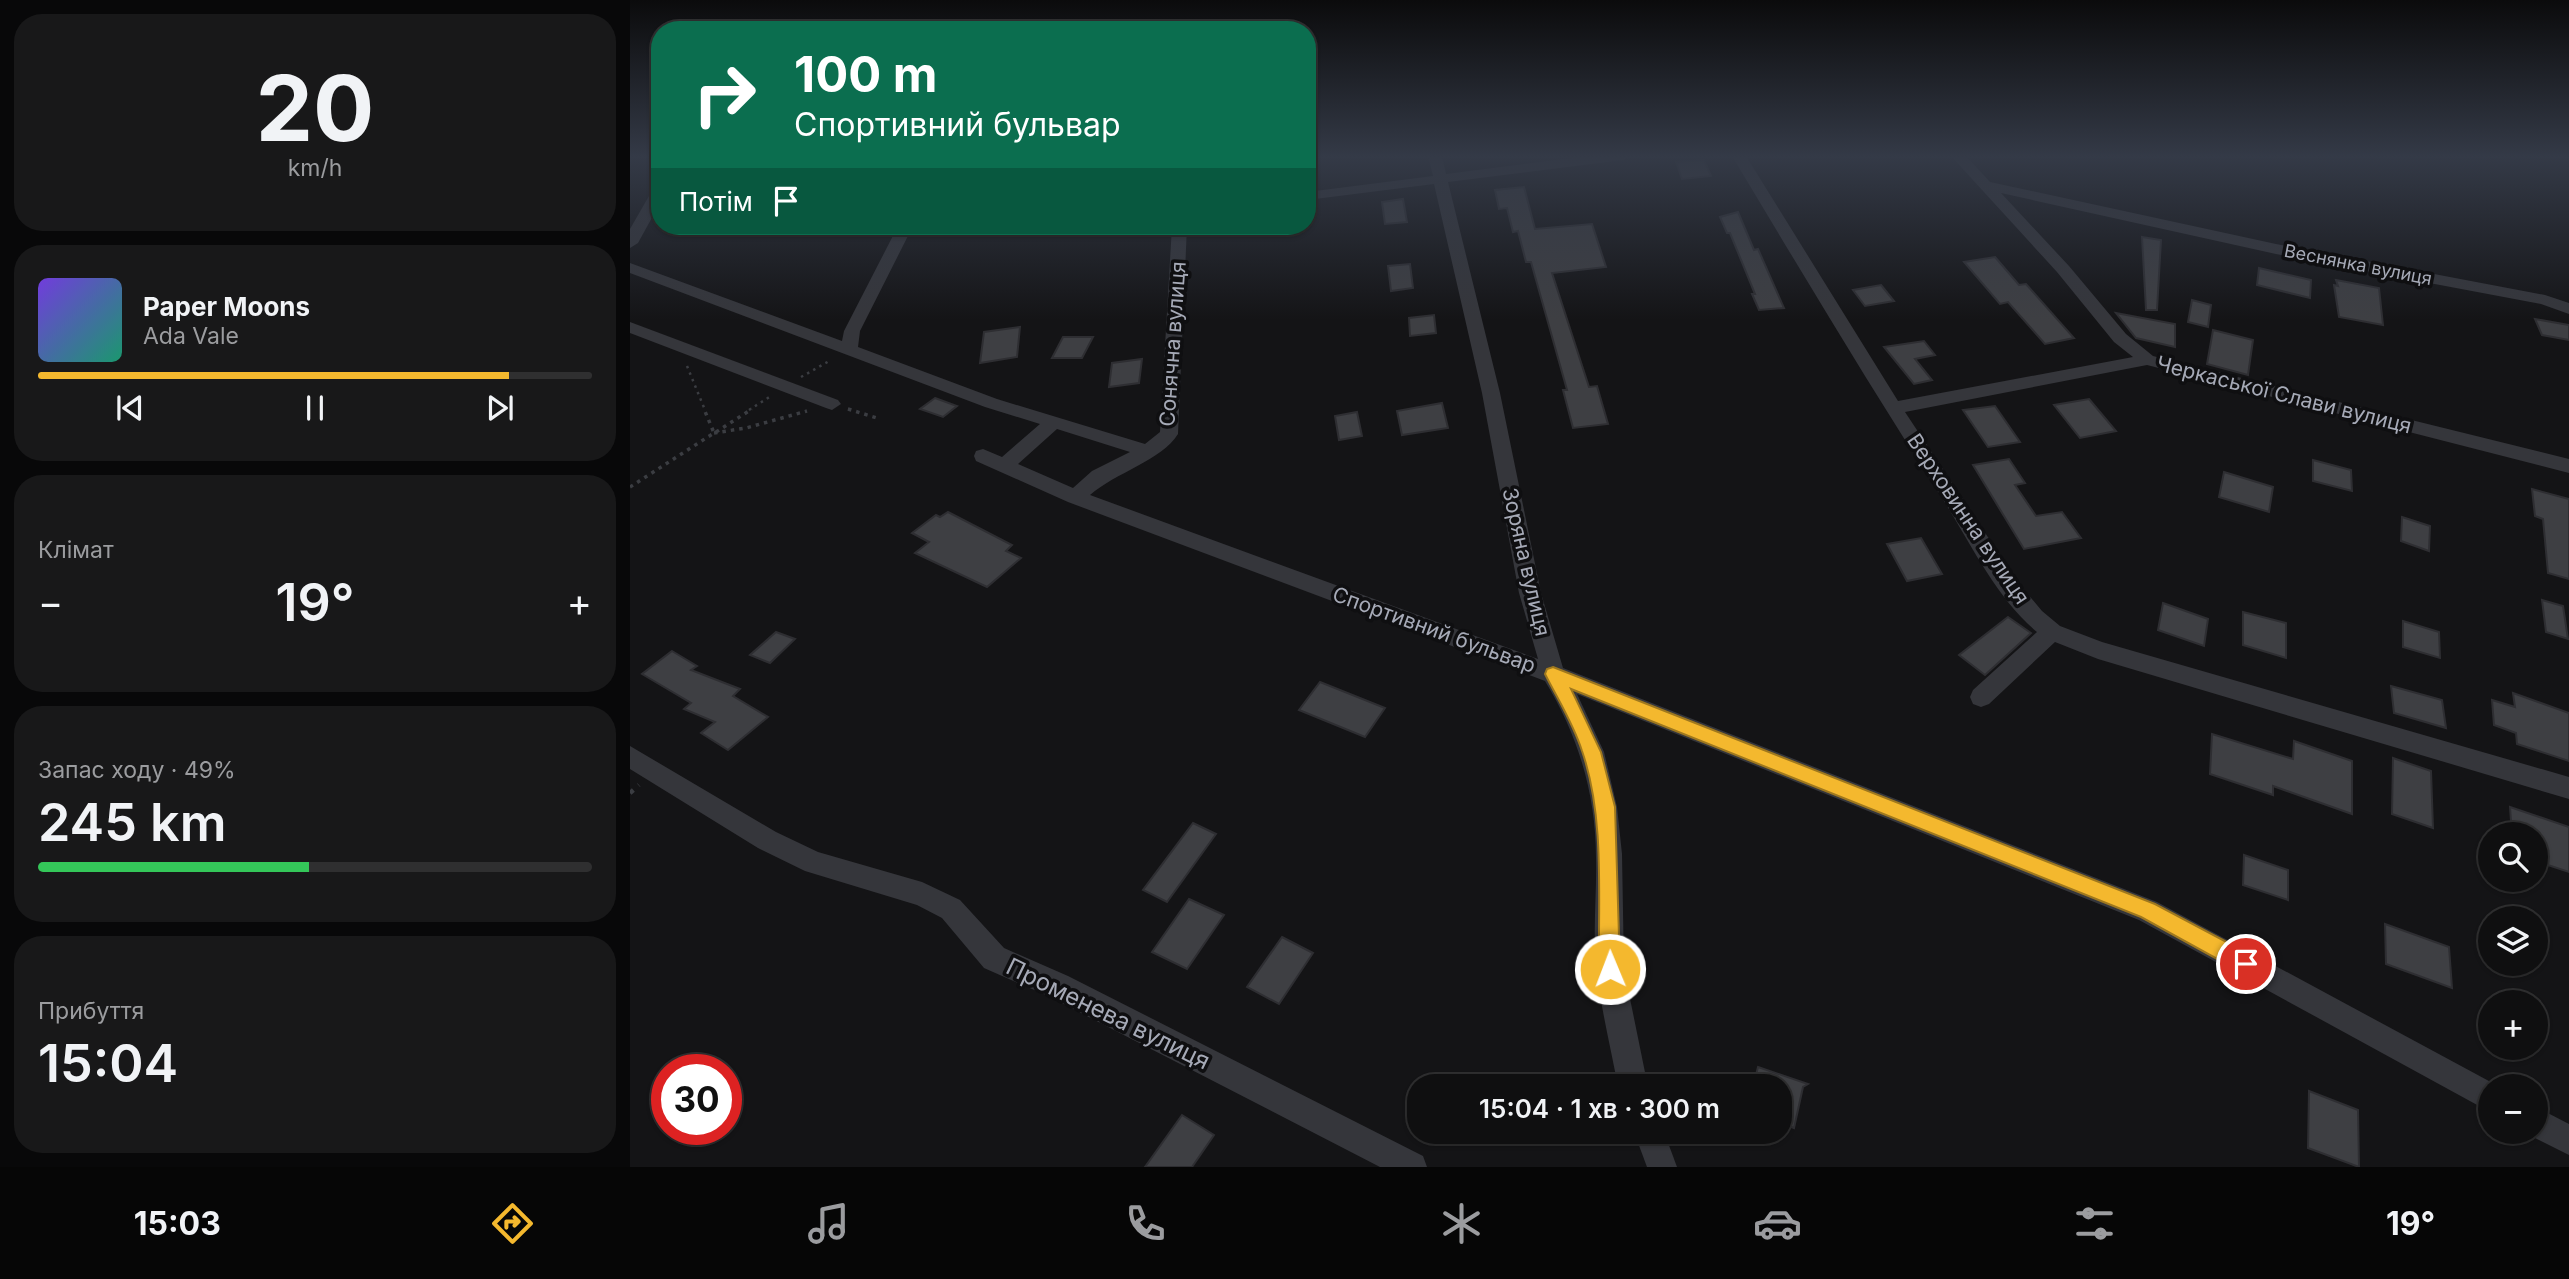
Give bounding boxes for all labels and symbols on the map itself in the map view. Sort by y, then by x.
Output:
street label: Веснянка вулиця [2283,240,2434,289]
street label: Сонячна вулиця [1154,260,1191,427]
street label: Черкаської Слави вулиця [2154,351,2414,438]
street label: Верховинна вулиця [1902,429,2035,609]
street label: Зоряна вулиця [1497,485,1556,639]
street label: Спортивний бульвар [1329,581,1539,678]
position arrow [1573,932,1647,1006]
pin [2216,934,2276,994]
street label: Променева вулиця [1002,952,1215,1075]
speed limit sign: 30 [651,1054,742,1145]

